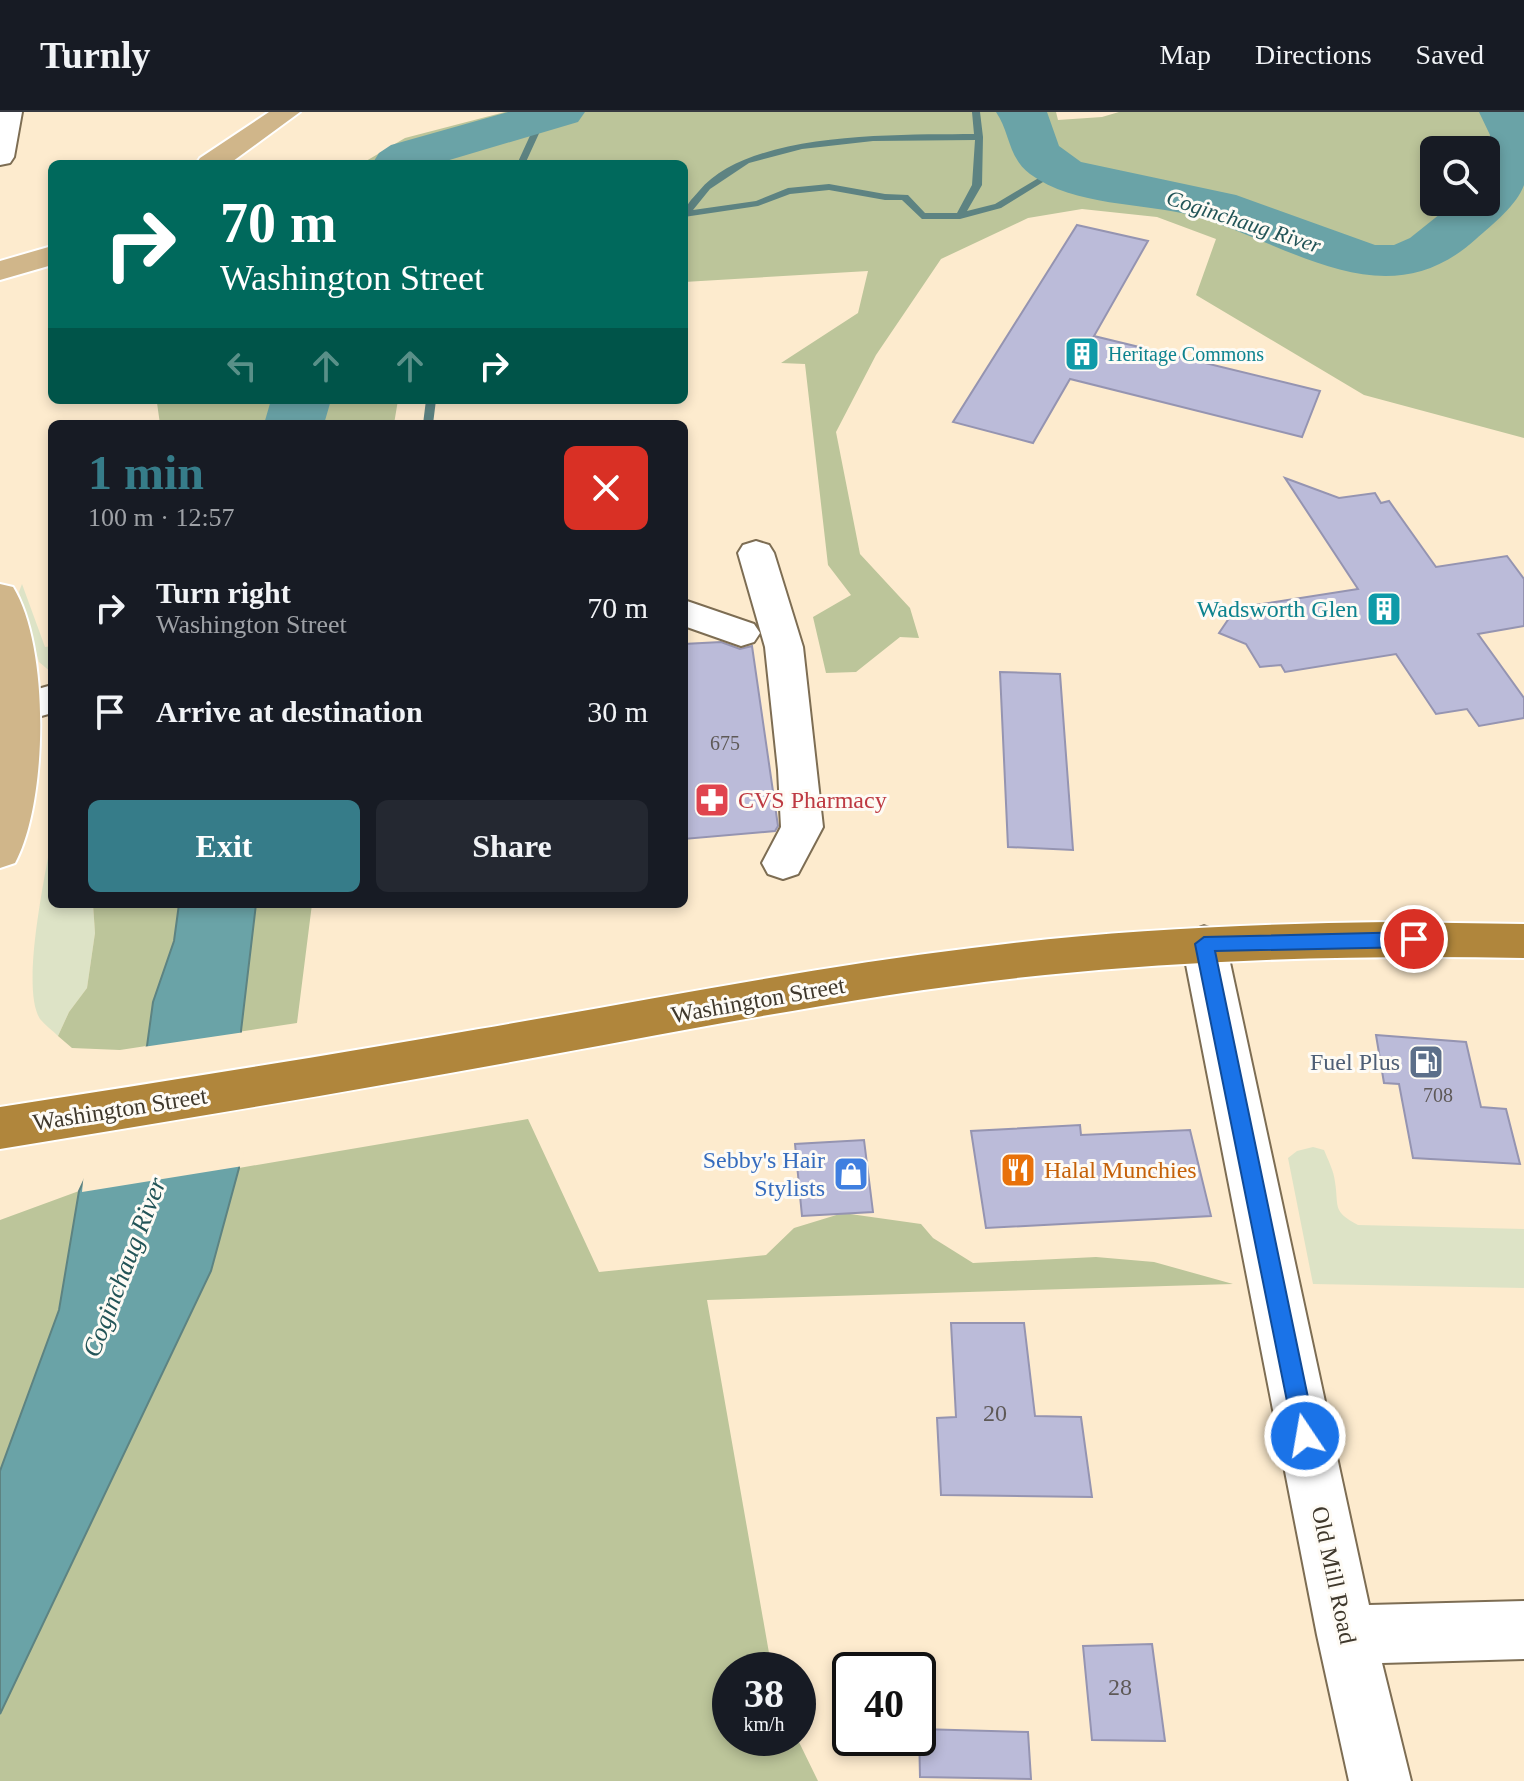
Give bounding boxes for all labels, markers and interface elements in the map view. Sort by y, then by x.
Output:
text: Turnly [40,34,151,76]
text: Map [1160,39,1211,70]
text: Directions [1255,39,1372,70]
text: Saved [1416,39,1484,70]
map controls [1420,136,1500,216]
button: search [1420,136,1500,216]
water label: Coginchaug River [1164,185,1325,258]
icon: right [88,192,192,296]
text: 70 m [220,192,337,254]
text: Washington Street [220,258,484,298]
building icon: Heritage Commons [1063,335,1101,373]
place label: Heritage Commons [1108,343,1264,366]
icon: left [220,344,264,388]
icon: ahead [304,344,348,388]
icon: ahead [388,344,432,388]
icon: right [472,344,516,388]
text: 1 min [88,446,204,499]
button: close [564,446,648,530]
text: 100 m · 12:57 [88,503,235,532]
text: Turn right [156,576,291,609]
icon: right [88,586,132,630]
building icon: Wadsworth Glen [1365,590,1403,628]
text: 70 m [587,591,648,624]
place label: Wadsworth Glen [1197,596,1358,622]
text: Washington Street [156,610,347,639]
icon: arrive [88,690,132,734]
text: Arrive at destination [156,695,423,728]
text: 30 m [587,695,648,728]
house number: 675 [710,732,740,754]
pharmacy icon: CVS Pharmacy [693,781,731,819]
place label: CVS Pharmacy [738,787,887,813]
button: Exit [88,800,360,892]
button: Share [376,800,648,892]
pin [1380,905,1448,973]
icon: arrive [1392,917,1436,961]
street label: Washington Street [669,972,847,1028]
fuel station icon: Fuel Plus [1407,1043,1445,1081]
place label: Fuel Plus [1310,1049,1400,1075]
street label: Washington Street [31,1082,209,1136]
house number: 708 [1423,1084,1453,1106]
place label: Sebby's Hair Stylists [703,1147,825,1201]
restaurant icon: Halal Munchies [999,1151,1037,1189]
shop icon: Sebby's Hair Stylists [832,1155,870,1193]
place label: Halal Munchies [1044,1157,1197,1183]
water label: Coginchaug River [77,1173,172,1361]
position arrow [1263,1394,1347,1478]
house number: 20 [983,1400,1007,1426]
street label: Old Mill Road [1307,1504,1361,1646]
speed limit sign: 40 [832,1652,936,1756]
text: 38 [744,1671,784,1716]
house number: 28 [1108,1674,1132,1700]
text: km/h [743,1713,785,1735]

